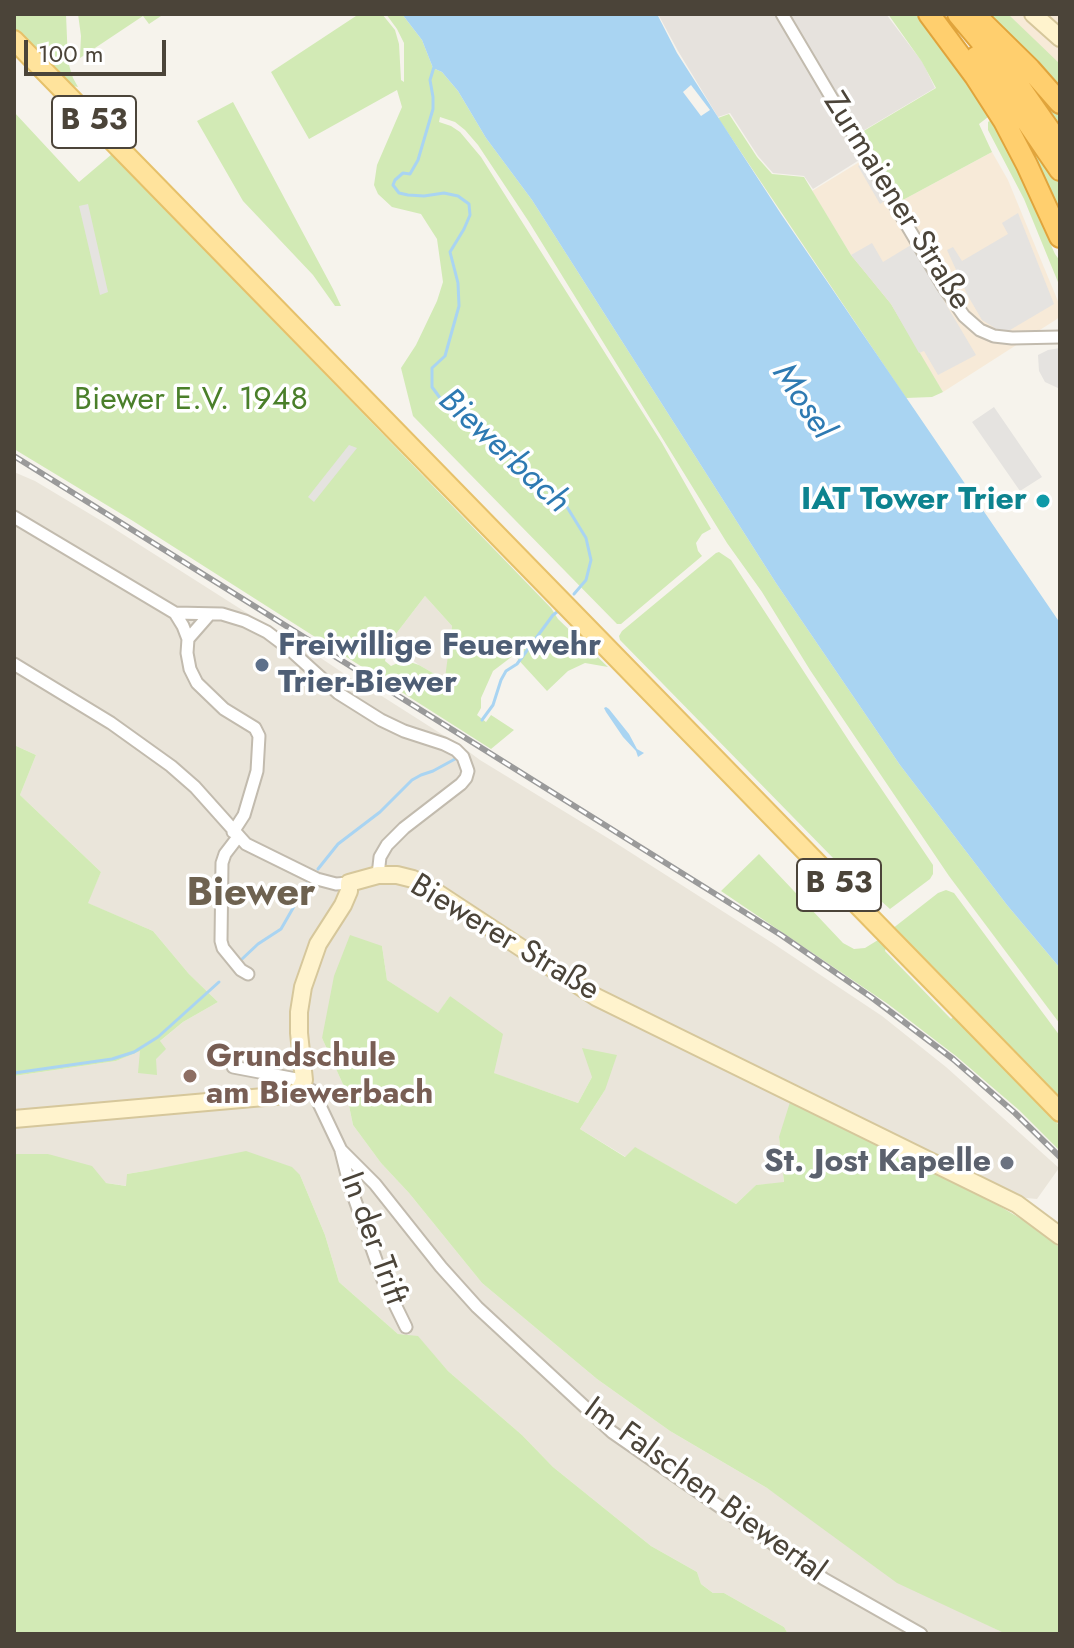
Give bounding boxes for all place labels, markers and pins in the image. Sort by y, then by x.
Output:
place label: IAT Tower Trier [801,482,1027,520]
marker: IAT Tower Trier [1034,492,1052,510]
place label: Freiwillige Feuerwehr Trier-Biewer [278,628,601,703]
marker: Freiwillige Feuerwehr Trier-Biewer [253,656,271,674]
place label: Grundschule am Biewerbach [206,1039,433,1114]
marker: Grundschule am Biewerbach [181,1067,199,1085]
place label: St. Jost Kapelle [764,1144,991,1182]
marker: St. Jost Kapelle [998,1154,1016,1172]

